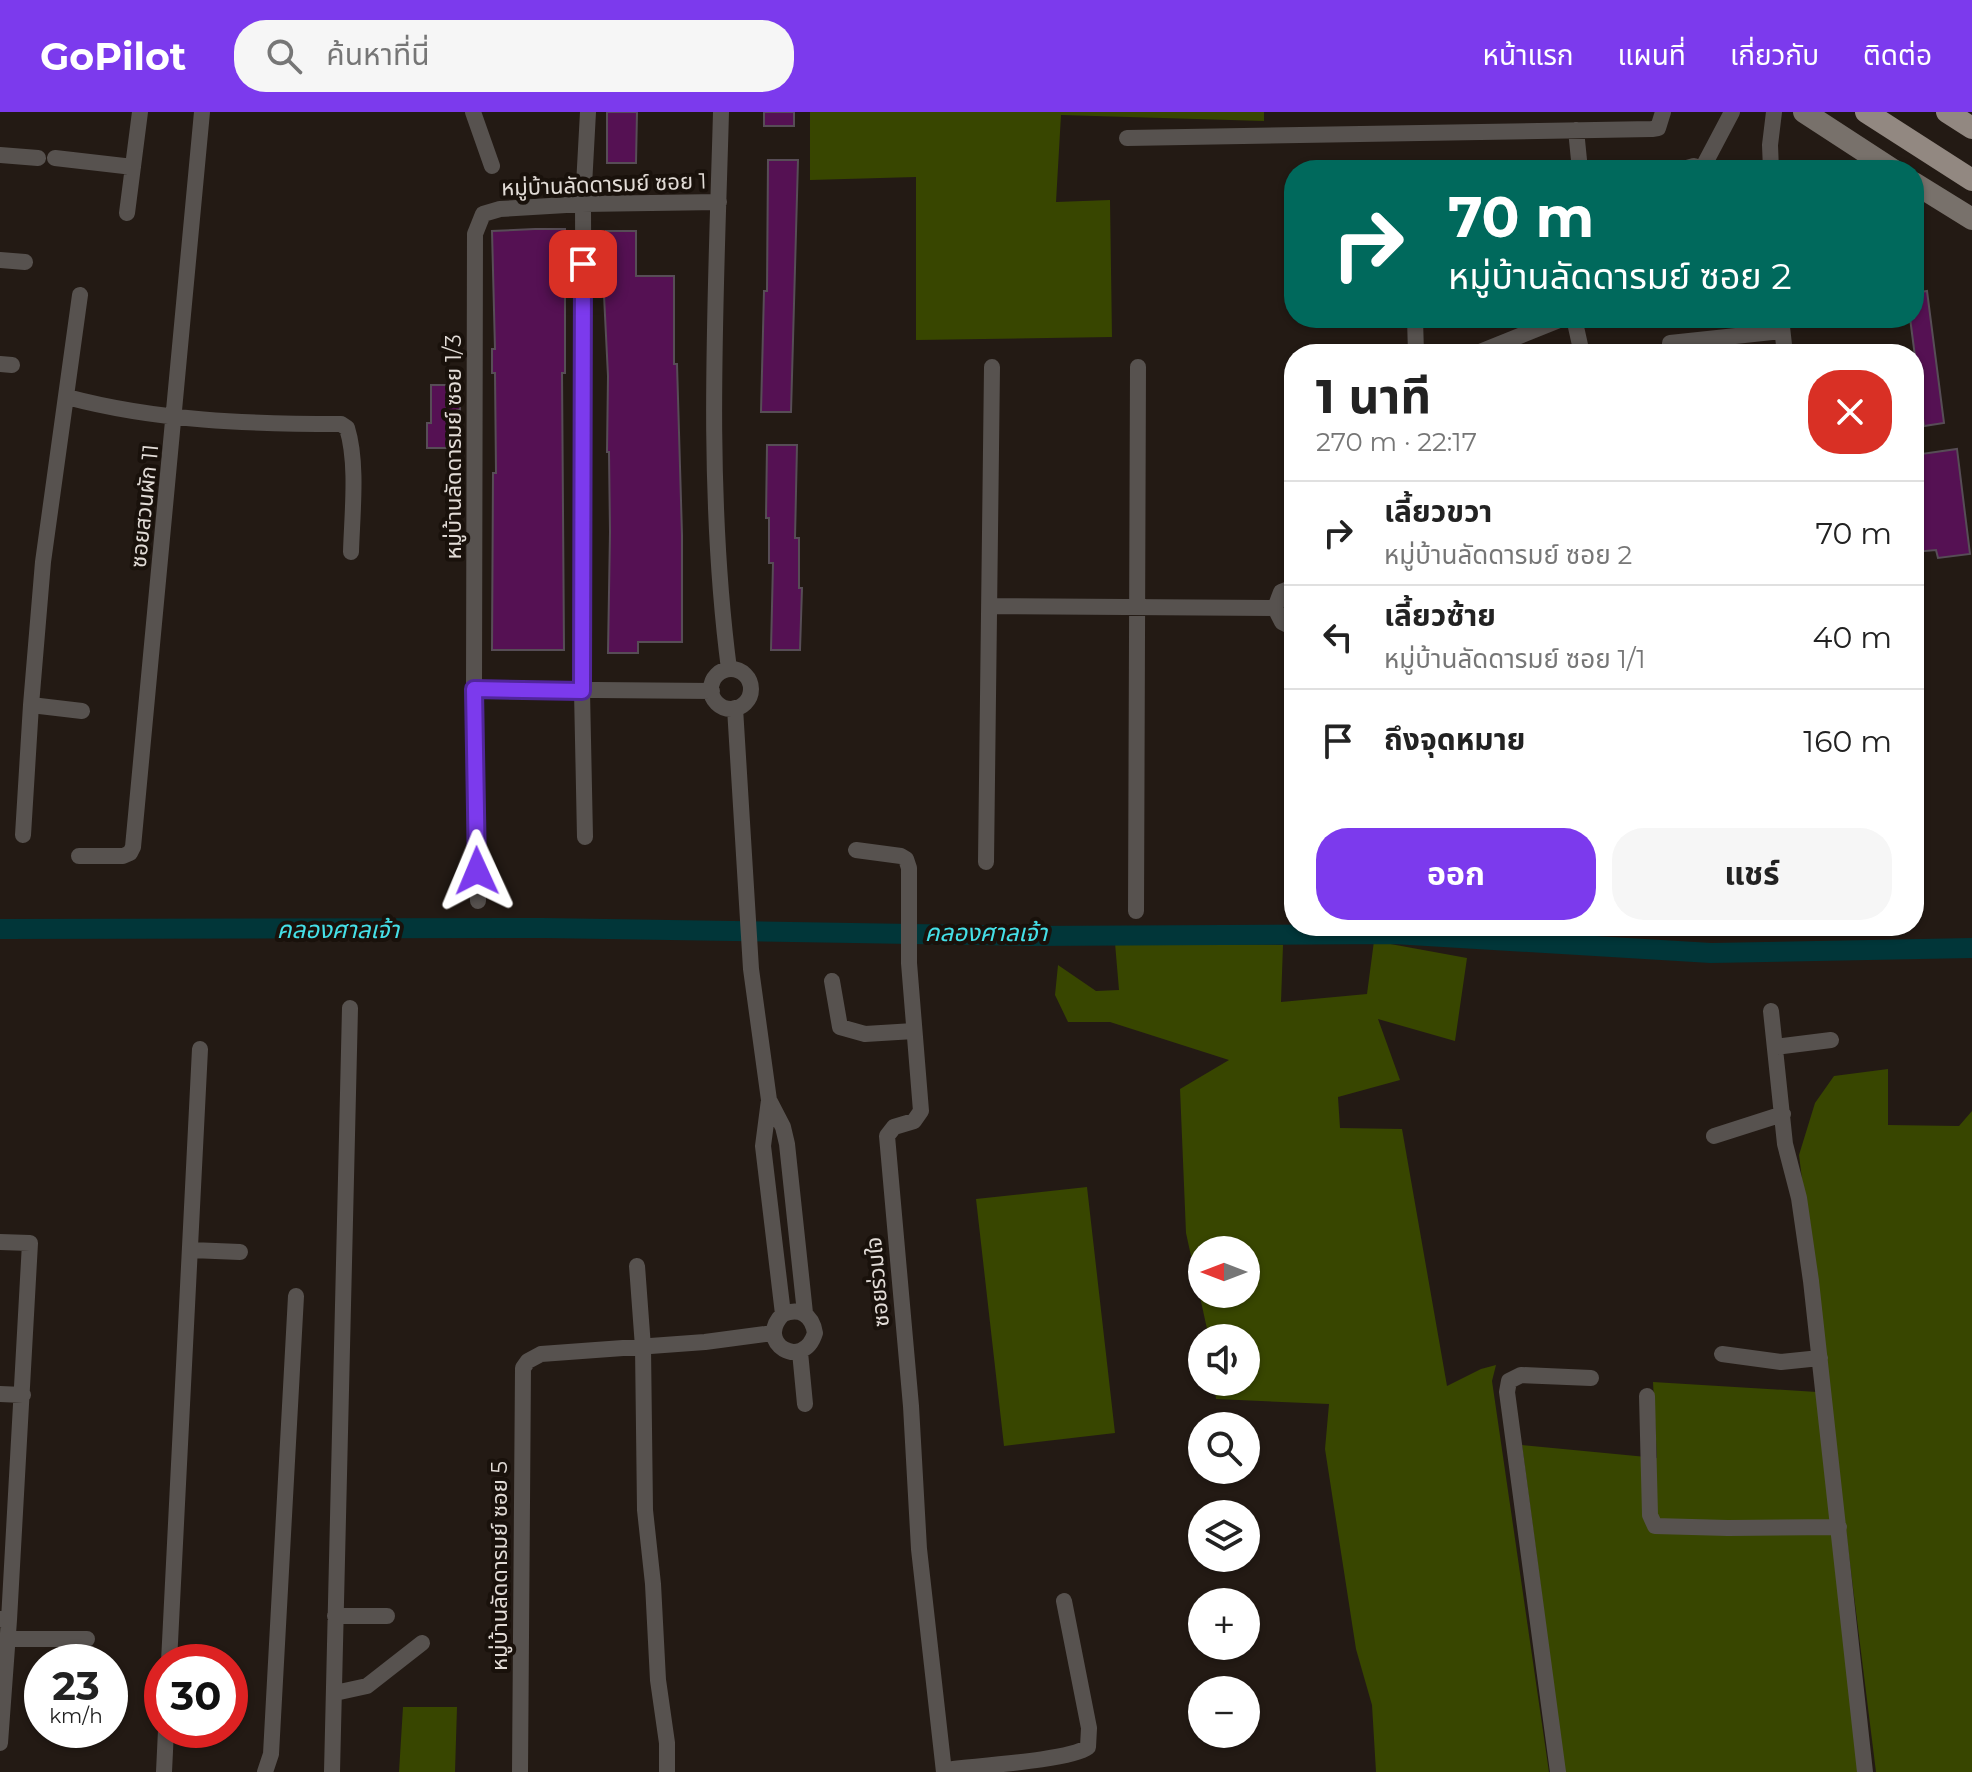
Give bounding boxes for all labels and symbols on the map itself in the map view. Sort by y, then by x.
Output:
street label: หมู่บ้านลัดดารมย์ ซอย 1 [501,167,707,202]
pin [549,230,617,298]
street label: หมู่บ้านลัดดารมย์ ซอย 1/3 [440,334,467,560]
street label: ซอยสวนผัก 11 [125,443,164,569]
position arrow [435,829,519,913]
water label: คลองศาลเจ้า [277,915,401,944]
water label: คลองศาลเจ้า [925,918,1049,947]
street label: ซอยร่วมใจ [860,1236,895,1328]
north arrow [1188,1236,1260,1308]
street label: หมู่บ้านลัดดารมย์ ซอย 5 [486,1461,513,1671]
speed limit sign: 30 [144,1644,248,1748]

